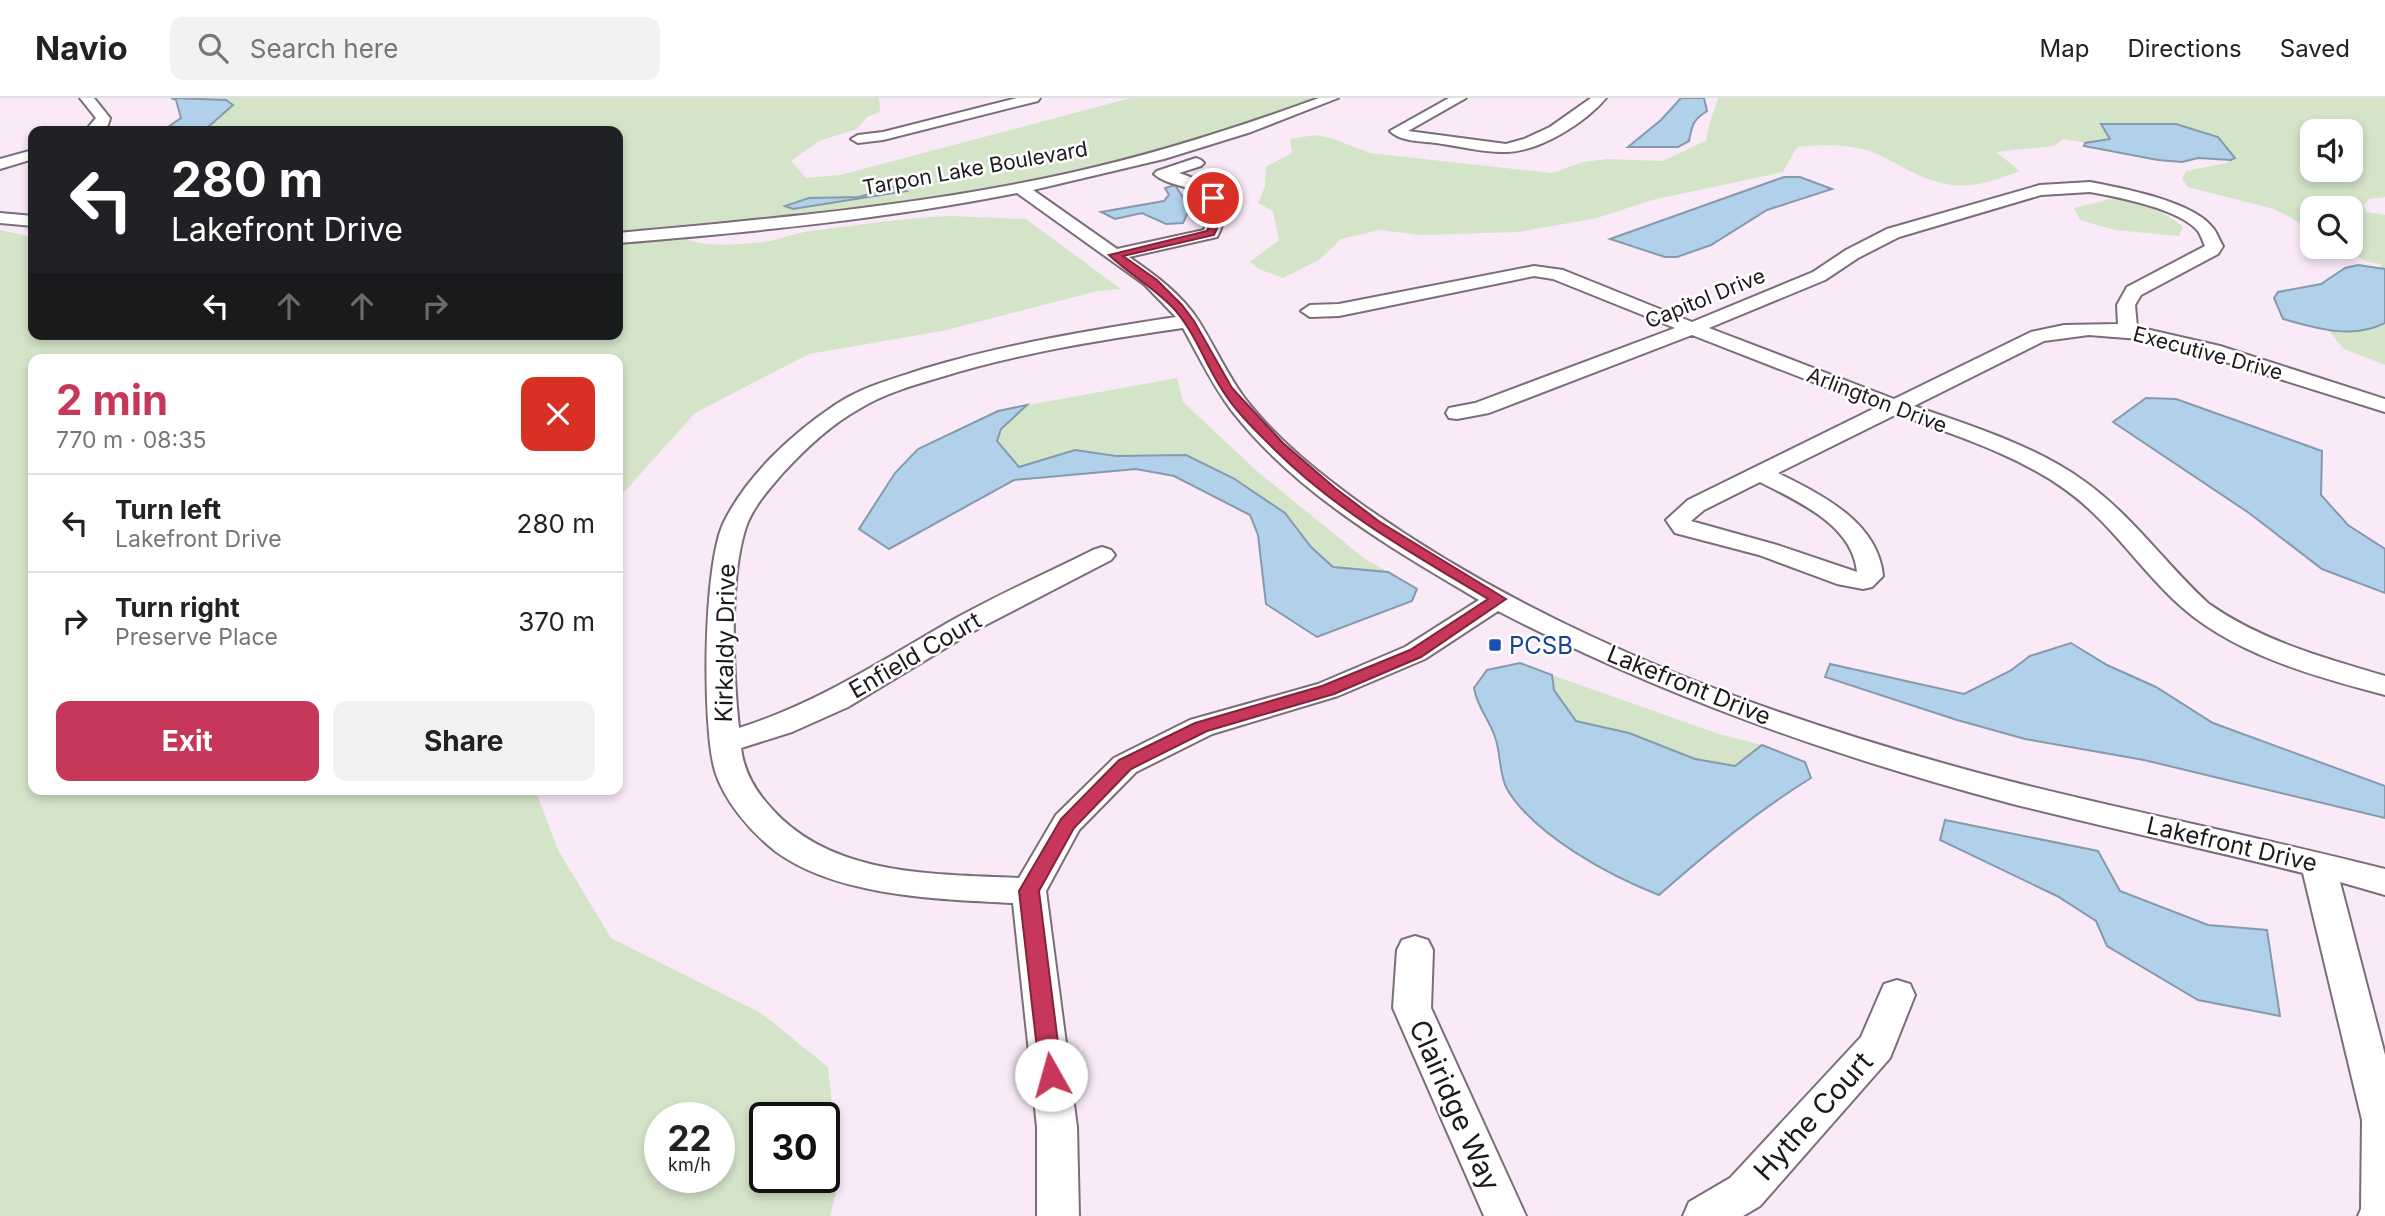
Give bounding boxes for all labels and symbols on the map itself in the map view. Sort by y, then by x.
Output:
street label: Tarpon Lake Boulevard [860,136,1090,200]
pin [1183,168,1243,228]
street label: Capitol Drive [1641,263,1769,333]
street label: Executive Drive [2130,321,2286,385]
street label: Arlington Drive [1803,362,1951,438]
street label: Kirkaldy Drive [709,563,741,723]
street label: Enfield Court [844,605,986,705]
place label: PCSB [1509,631,1573,660]
marker: PCSB [1487,637,1503,653]
street label: Lakefront Drive [1603,639,1775,731]
street label: Lakefront Drive [2144,810,2320,878]
street label: Clairidge Way [1402,1014,1508,1196]
position arrow [1014,1038,1088,1112]
street label: Hythe Court [1747,1045,1879,1187]
speed limit sign: 30 [749,1102,840,1193]

